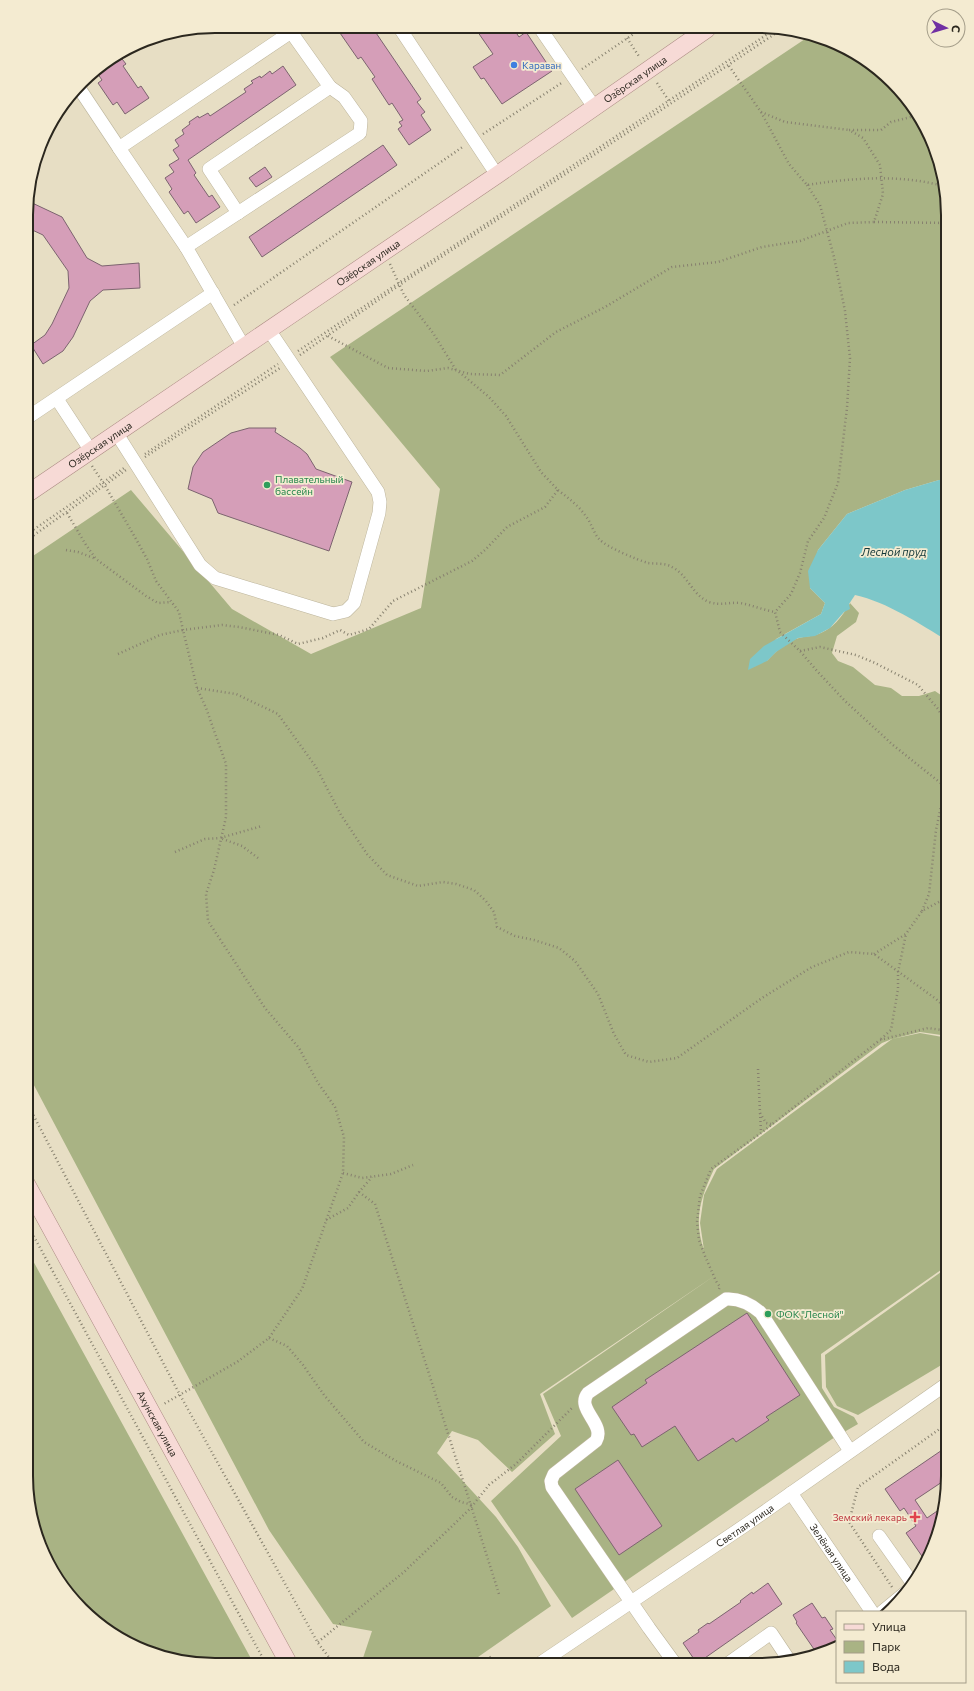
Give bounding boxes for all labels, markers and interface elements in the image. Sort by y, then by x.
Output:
north arrow [926,8,966,48]
text: С [950,25,963,34]
street label: Озёрская улица [601,53,669,105]
place label: Караван [522,59,561,71]
marker: Караван [509,60,519,70]
street label: Озёрская улица [334,237,402,288]
street label: Озёрская улица [66,419,134,470]
place label: Плавательный бассейн [275,473,343,497]
marker: Плавательный бассейн [262,480,272,490]
water label: Лесной пруд [861,545,926,558]
place label: ФОК "Лесной" [776,1308,844,1320]
marker: ФОК "Лесной" [763,1309,773,1319]
street label: Ахунская улица [135,1388,180,1458]
street label: Светлая улица [713,1501,776,1549]
place label: Земский лекарь [833,1511,907,1523]
marker: Земский лекарь [910,1512,920,1522]
street label: Зелёная улица [808,1521,855,1584]
legend [836,1611,966,1683]
text: Улица [872,1619,906,1633]
text: Парк [872,1639,901,1653]
text: Вода [872,1659,900,1673]

